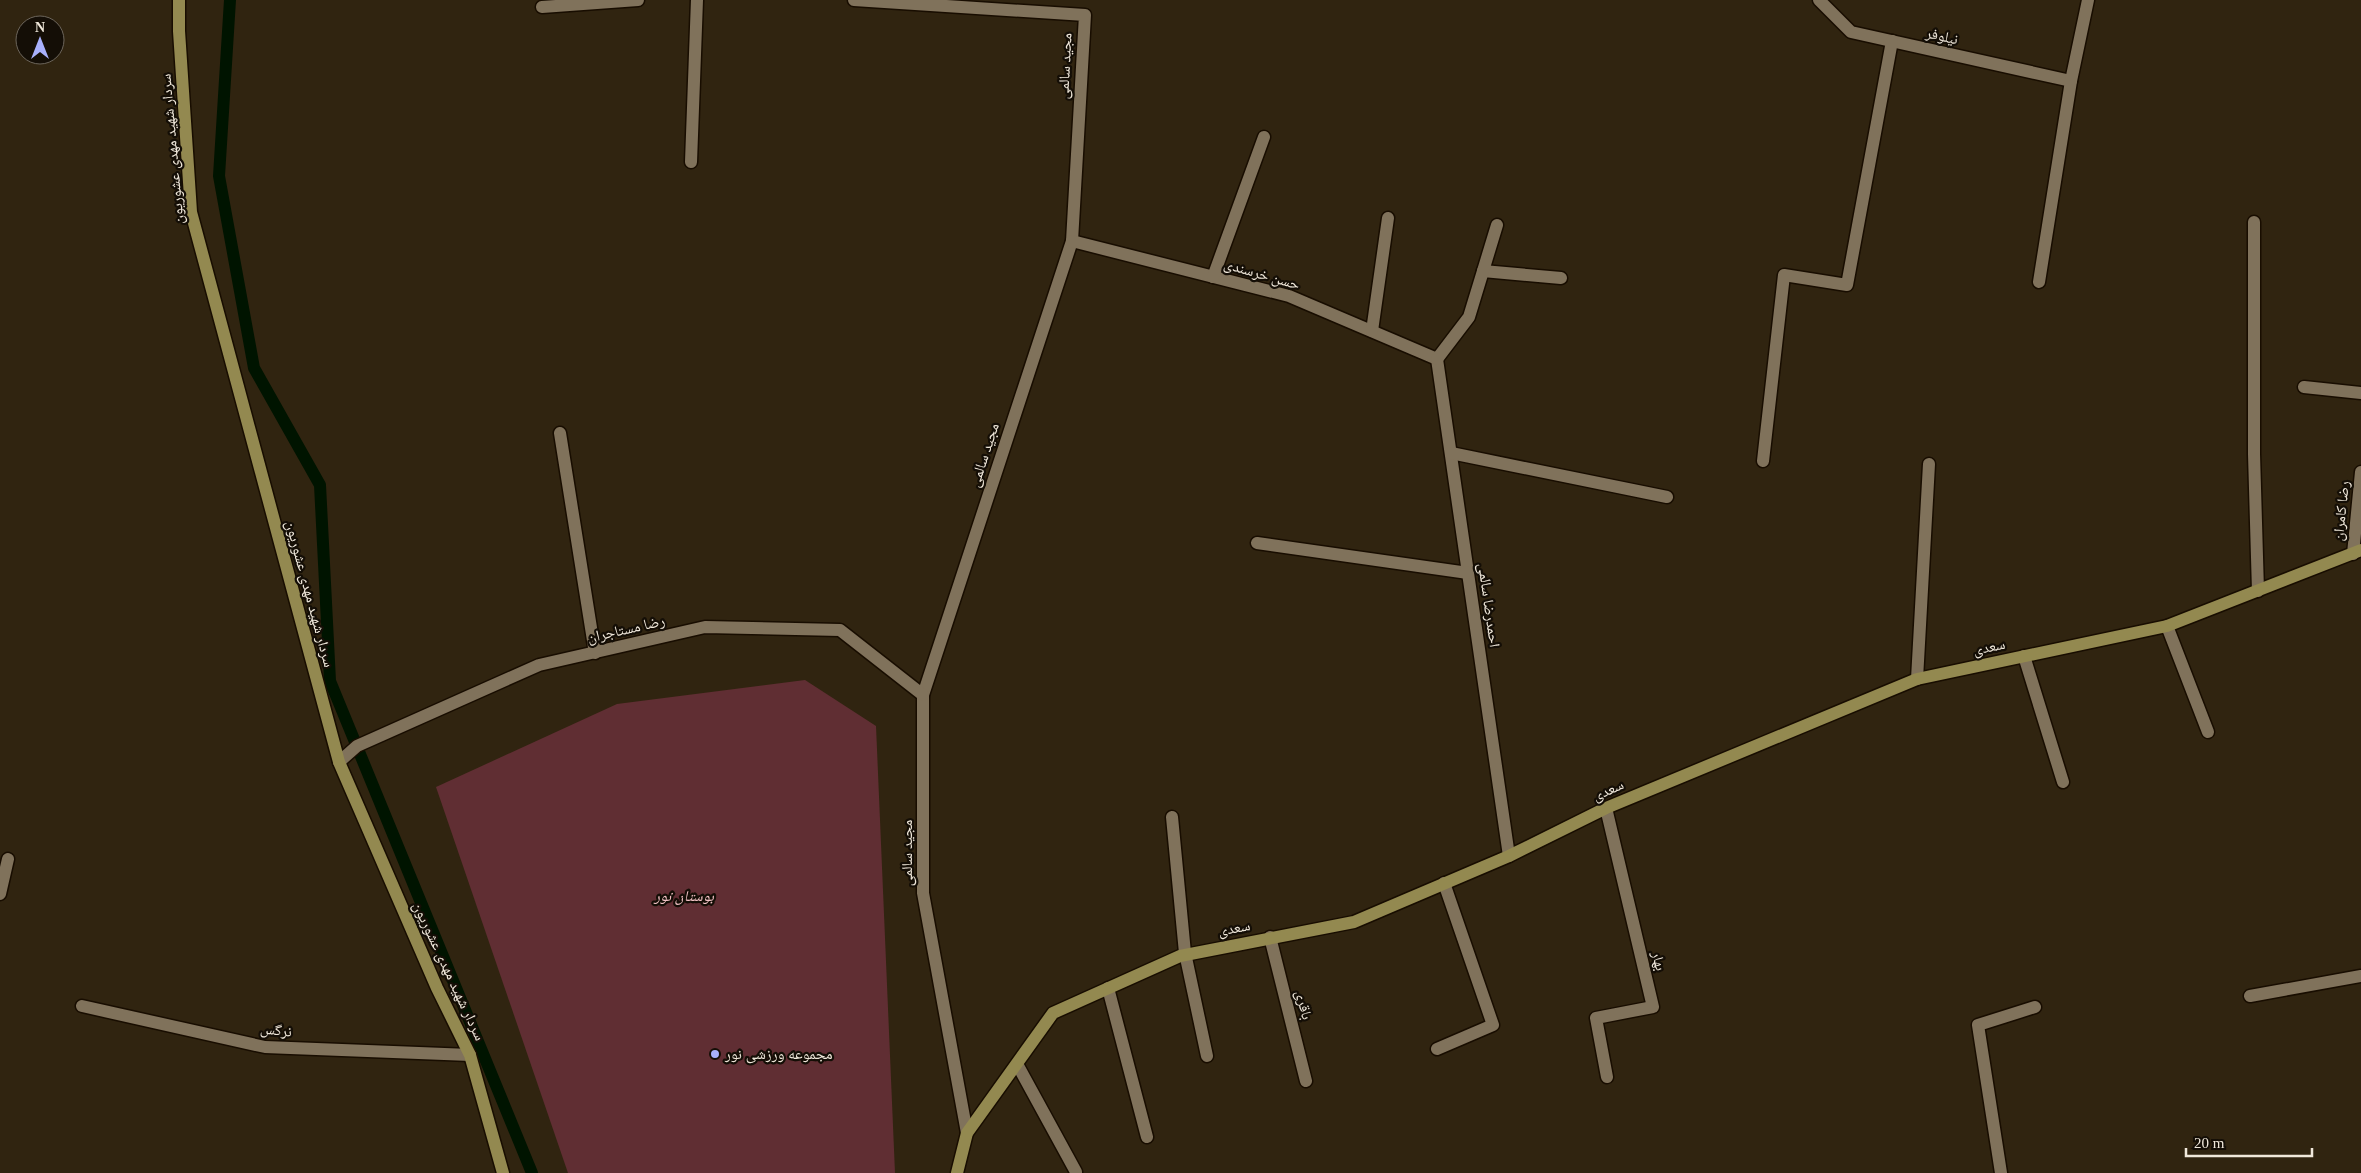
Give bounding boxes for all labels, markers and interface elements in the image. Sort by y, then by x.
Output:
north arrow [15,15,65,65]
text: N [35,20,45,35]
street label: نیلوفر [1923,24,1960,48]
street label: مجید سالمی [1055,32,1077,100]
street label: سردار شهید مهدی عشوریون [157,73,189,225]
street label: حسن خرسندی [1222,256,1302,295]
street label: مجید سالمی [966,421,1004,490]
street label: رضا کامران [2330,480,2354,542]
street label: سردار شهید مهدی عشوریون [281,519,337,670]
street label: احمدرضا سالمی [1473,562,1503,648]
street label: رضا مستاجران [586,612,667,648]
street label: سعدی [1971,636,2007,660]
street label: سعدی [1590,776,1627,806]
street label: مجید سالمی [899,820,917,886]
park label: بوستان نور [653,888,715,905]
street label: سردار شهید مهدی عشوریون [408,899,488,1044]
street label: سعدی [1217,917,1252,941]
street label: بهار [1648,949,1669,972]
street label: باقری [1291,989,1315,1022]
street label: نرگس [259,1020,293,1042]
place label: مجموعه ورزشی نور [724,1046,833,1064]
marker: مجموعه ورزشی نور [709,1048,721,1060]
scale bar [2186,1126,2312,1158]
text: 20 m [2194,1135,2225,1151]

